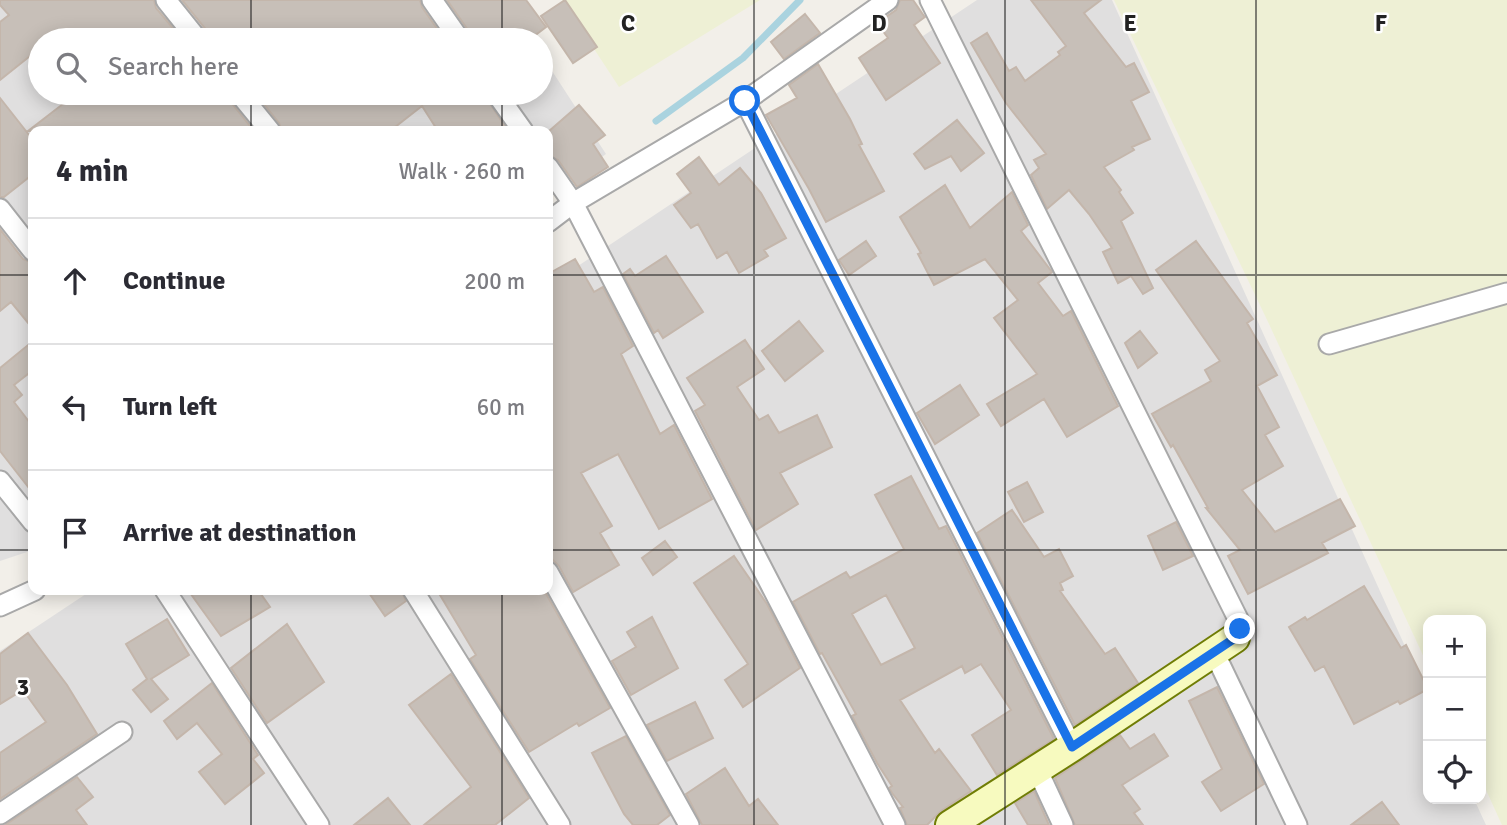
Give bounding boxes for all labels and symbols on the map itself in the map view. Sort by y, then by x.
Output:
text: C [621,9,635,38]
text: D [871,9,887,38]
text: E [1123,9,1137,38]
text: F [1375,9,1387,38]
route start [729,85,760,116]
route end [1224,613,1255,644]
text: 3 [17,673,29,702]

